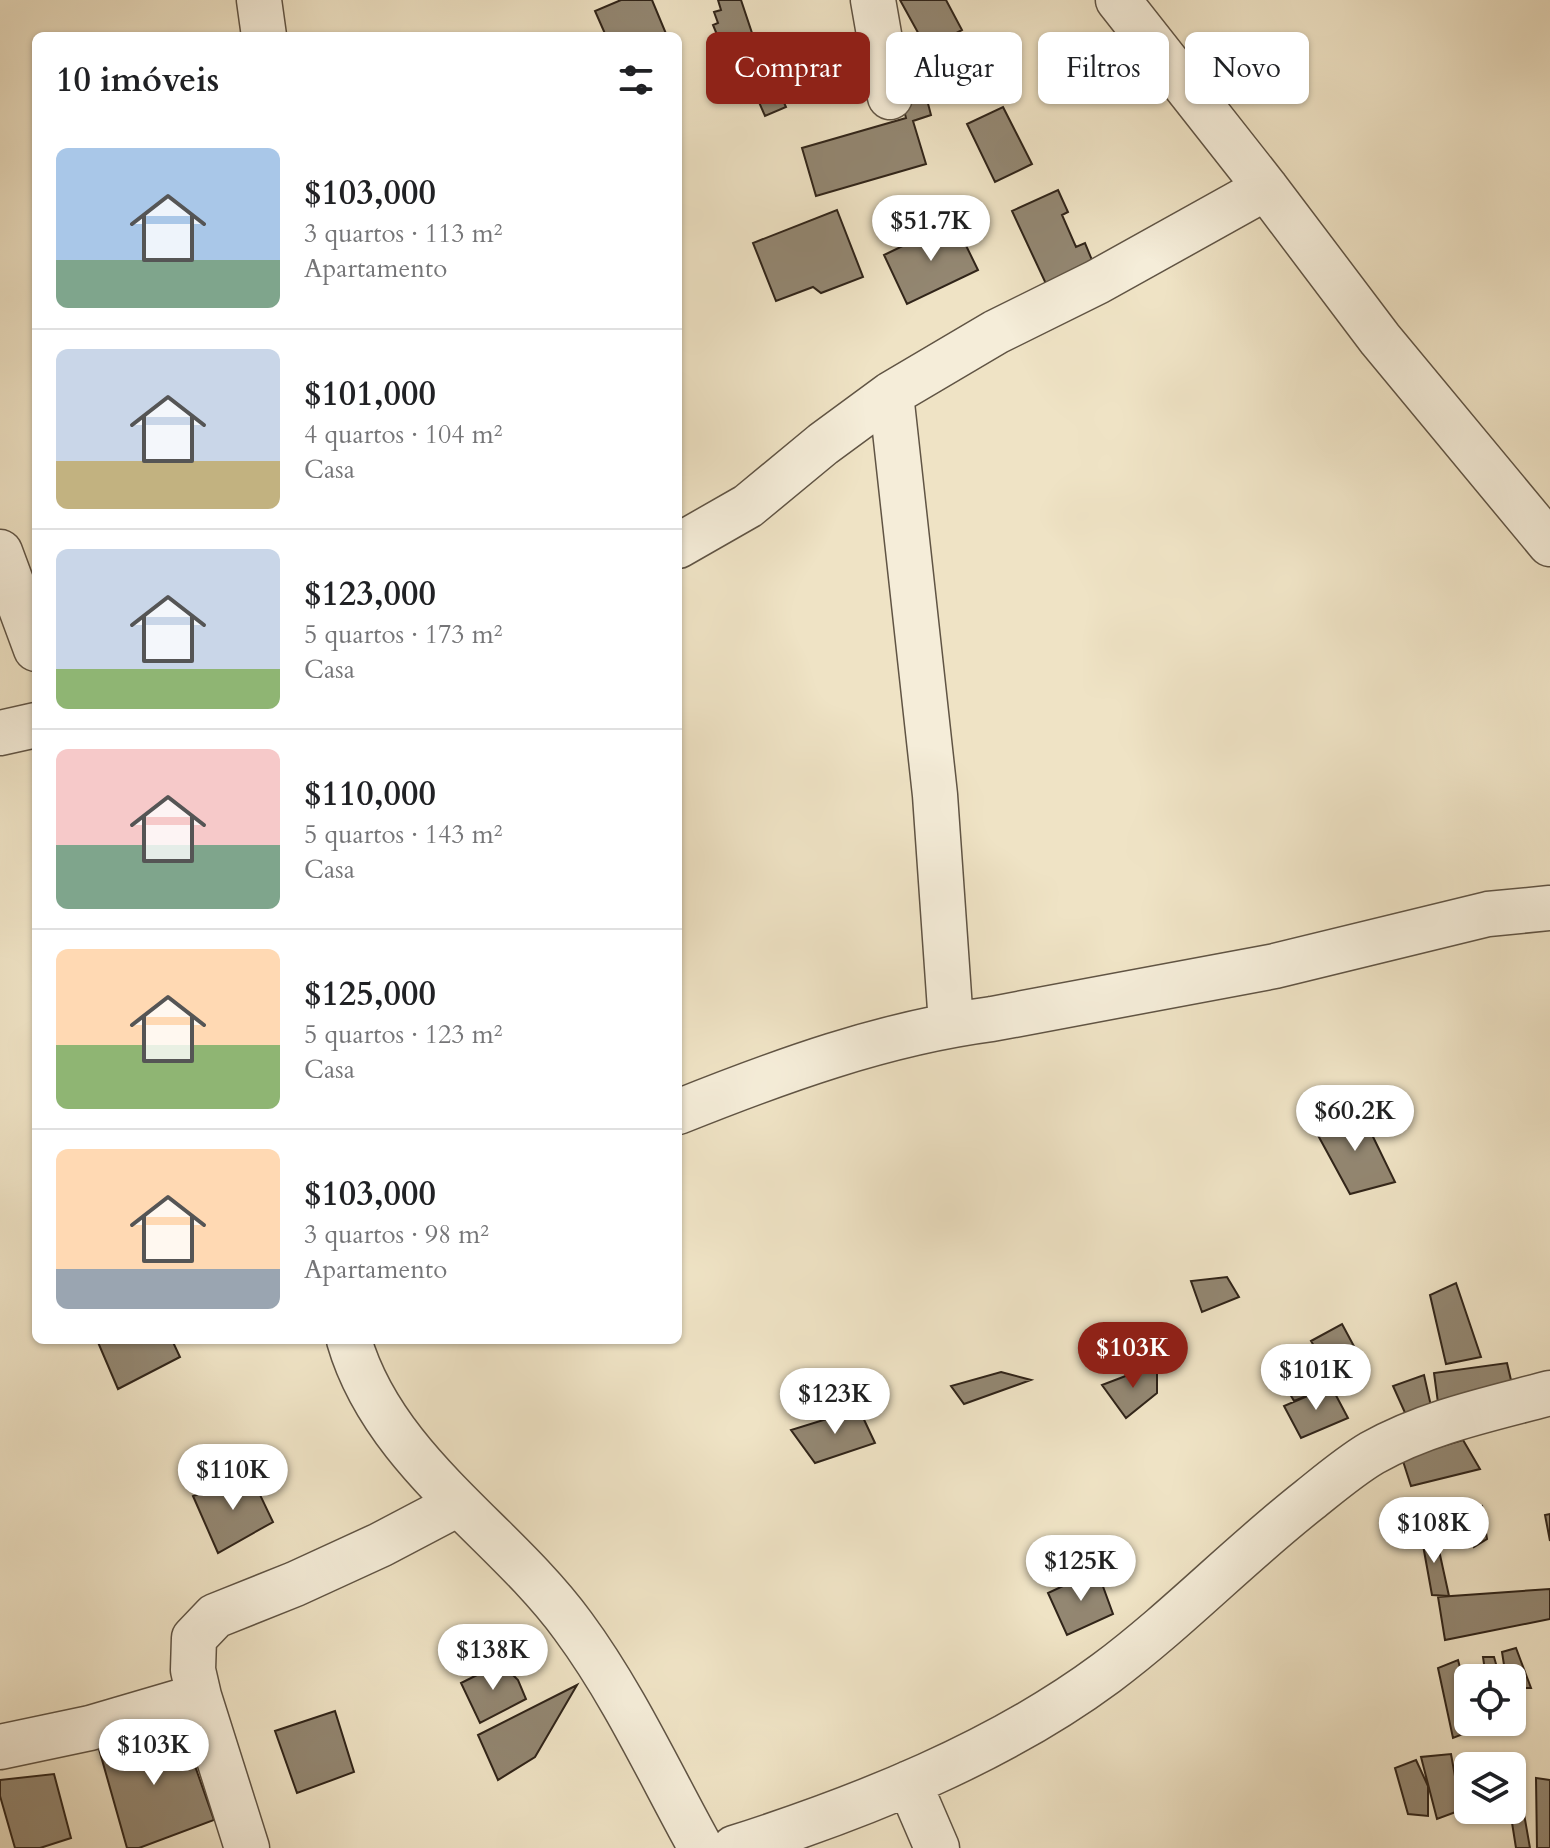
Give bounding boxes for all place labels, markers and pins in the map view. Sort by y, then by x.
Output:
pin: $51.7K [866,195,996,263]
pin: $60.2K [1290,1085,1420,1153]
pin: $103K [1077,1322,1189,1390]
pin: $101K [1260,1344,1372,1412]
pin: $123K [779,1368,891,1436]
pin: $110K [177,1444,289,1512]
pin: $108K [1378,1497,1490,1565]
pin: $125K [1025,1535,1137,1603]
pin: $138K [437,1624,549,1692]
pin: $103K [98,1719,210,1787]

